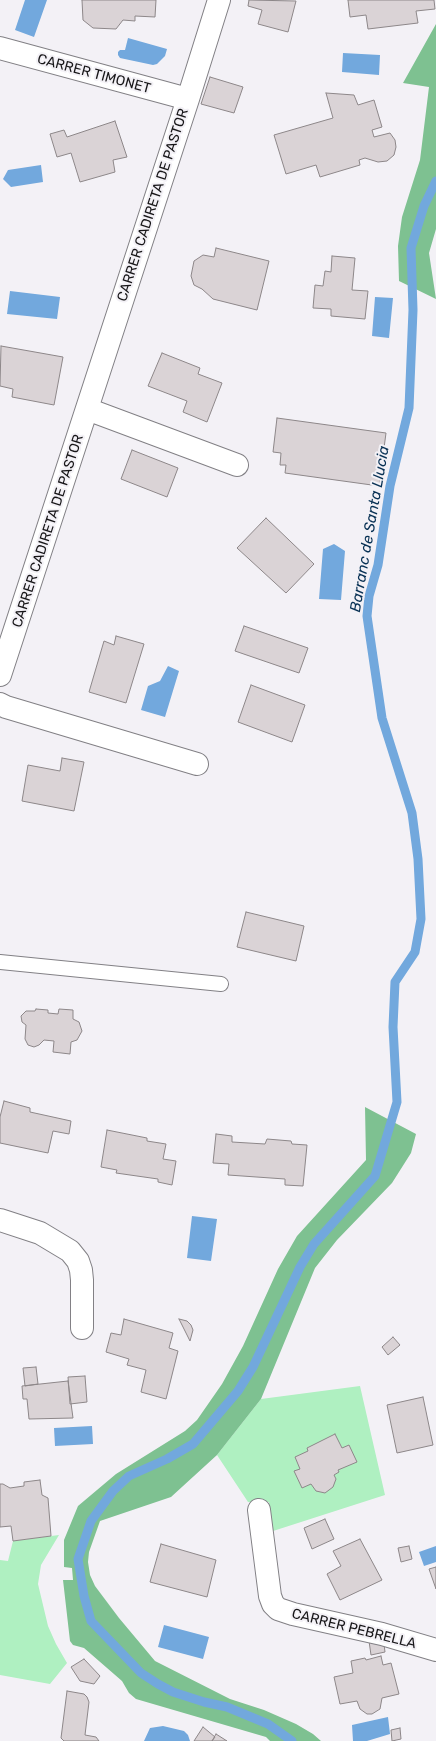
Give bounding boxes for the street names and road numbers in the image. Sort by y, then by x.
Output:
street label: CARRER TIMONET [35,51,153,97]
street label: CARRER CADIRETA DE PASTOR [114,106,192,304]
street label: CARRER CADIRETA DE PASTOR [9,432,87,630]
street label: CARRER PEBRELLA [290,1605,418,1653]

